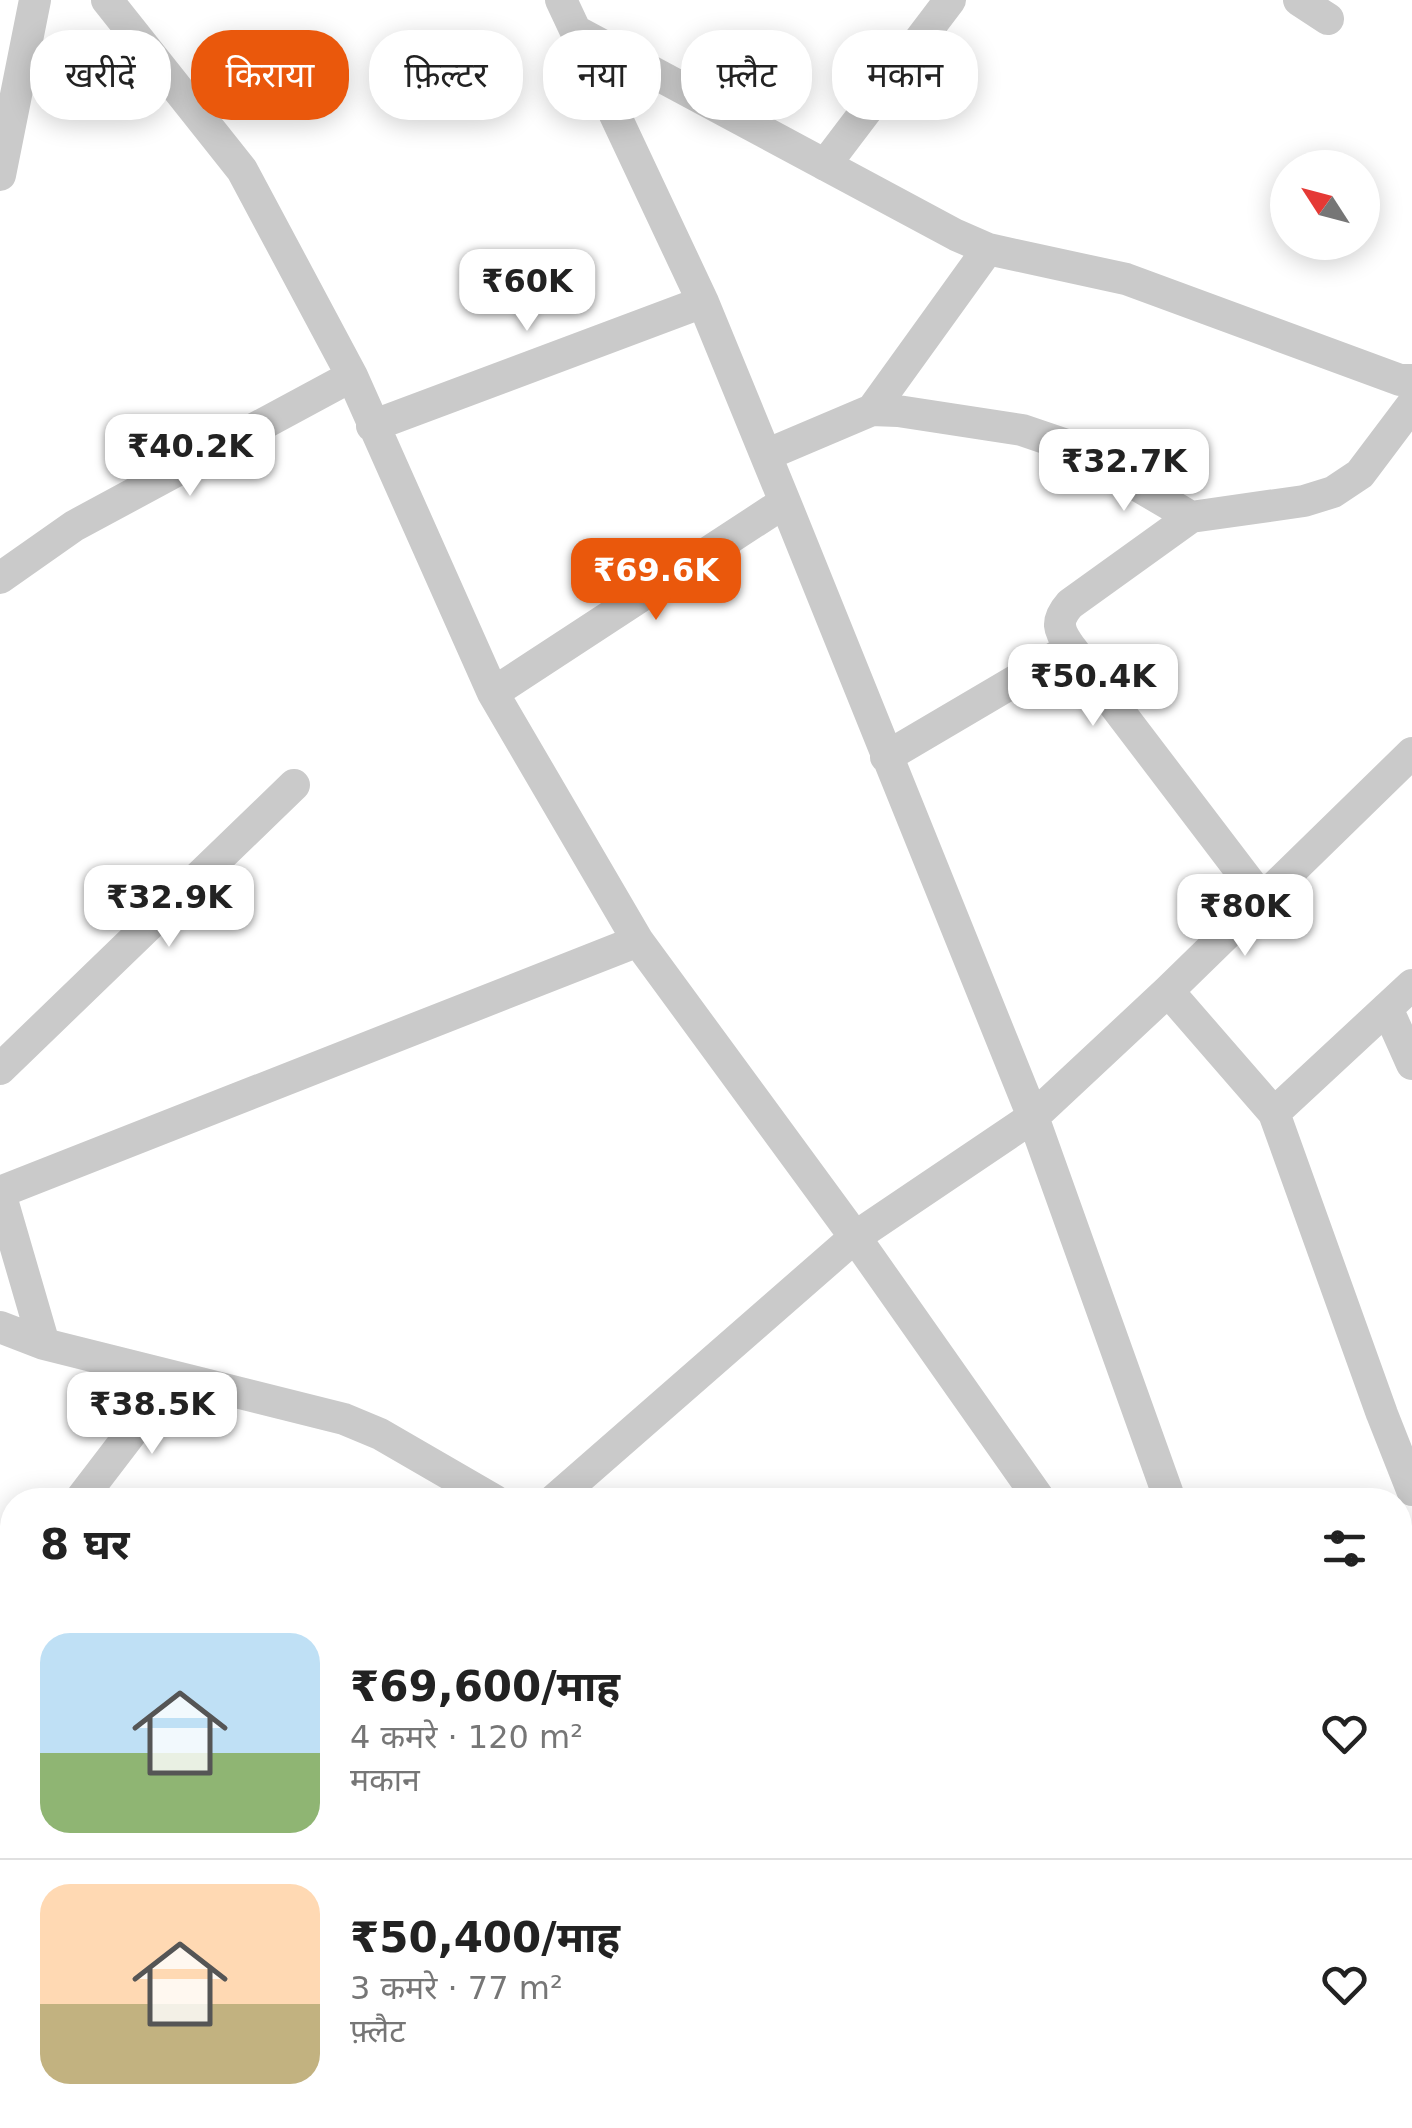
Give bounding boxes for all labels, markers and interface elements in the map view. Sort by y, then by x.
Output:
chip: खरीदें [30,30,171,120]
chip: किराया [191,30,349,120]
chip: फ़िल्टर [369,30,523,120]
chip: नया [543,30,661,120]
chip: फ़्लैट [681,30,812,120]
chip: मकान [832,30,978,120]
north arrow [1270,150,1380,260]
map controls [1270,150,1380,260]
pin: ₹60K [468,249,586,334]
text: ₹60K [481,262,573,300]
pin: ₹40.2K [109,414,271,499]
text: ₹40.2K [127,427,253,465]
pin: ₹32.7K [1043,429,1205,514]
text: ₹32.7K [1061,442,1187,480]
pin: ₹69.6K [575,538,737,623]
text: ₹69.6K [593,551,719,589]
pin: ₹50.4K [1012,644,1174,729]
text: ₹50.4K [1030,657,1156,695]
pin: ₹32.9K [88,865,250,950]
pin: ₹80K [1186,874,1304,959]
text: ₹32.9K [106,878,232,916]
text: ₹80K [1199,887,1291,925]
pin: ₹38.5K [71,1372,233,1457]
text: ₹38.5K [89,1385,215,1423]
text: 8 घर [40,1520,130,1569]
icon: filters [1317,1521,1372,1576]
text: ₹69,600/माह [350,1662,620,1711]
icon: home [120,1673,240,1793]
icon: heart [1317,1706,1372,1761]
text: 4 कमरे · 120 m² [350,1718,583,1756]
text: मकान [350,1761,420,1799]
text: ₹50,400/माह [350,1913,620,1962]
icon: home [120,1924,240,2044]
icon: heart [1317,1957,1372,2012]
text: 3 कमरे · 77 m² [350,1969,563,2007]
text: फ़्लैट [350,2012,405,2050]

